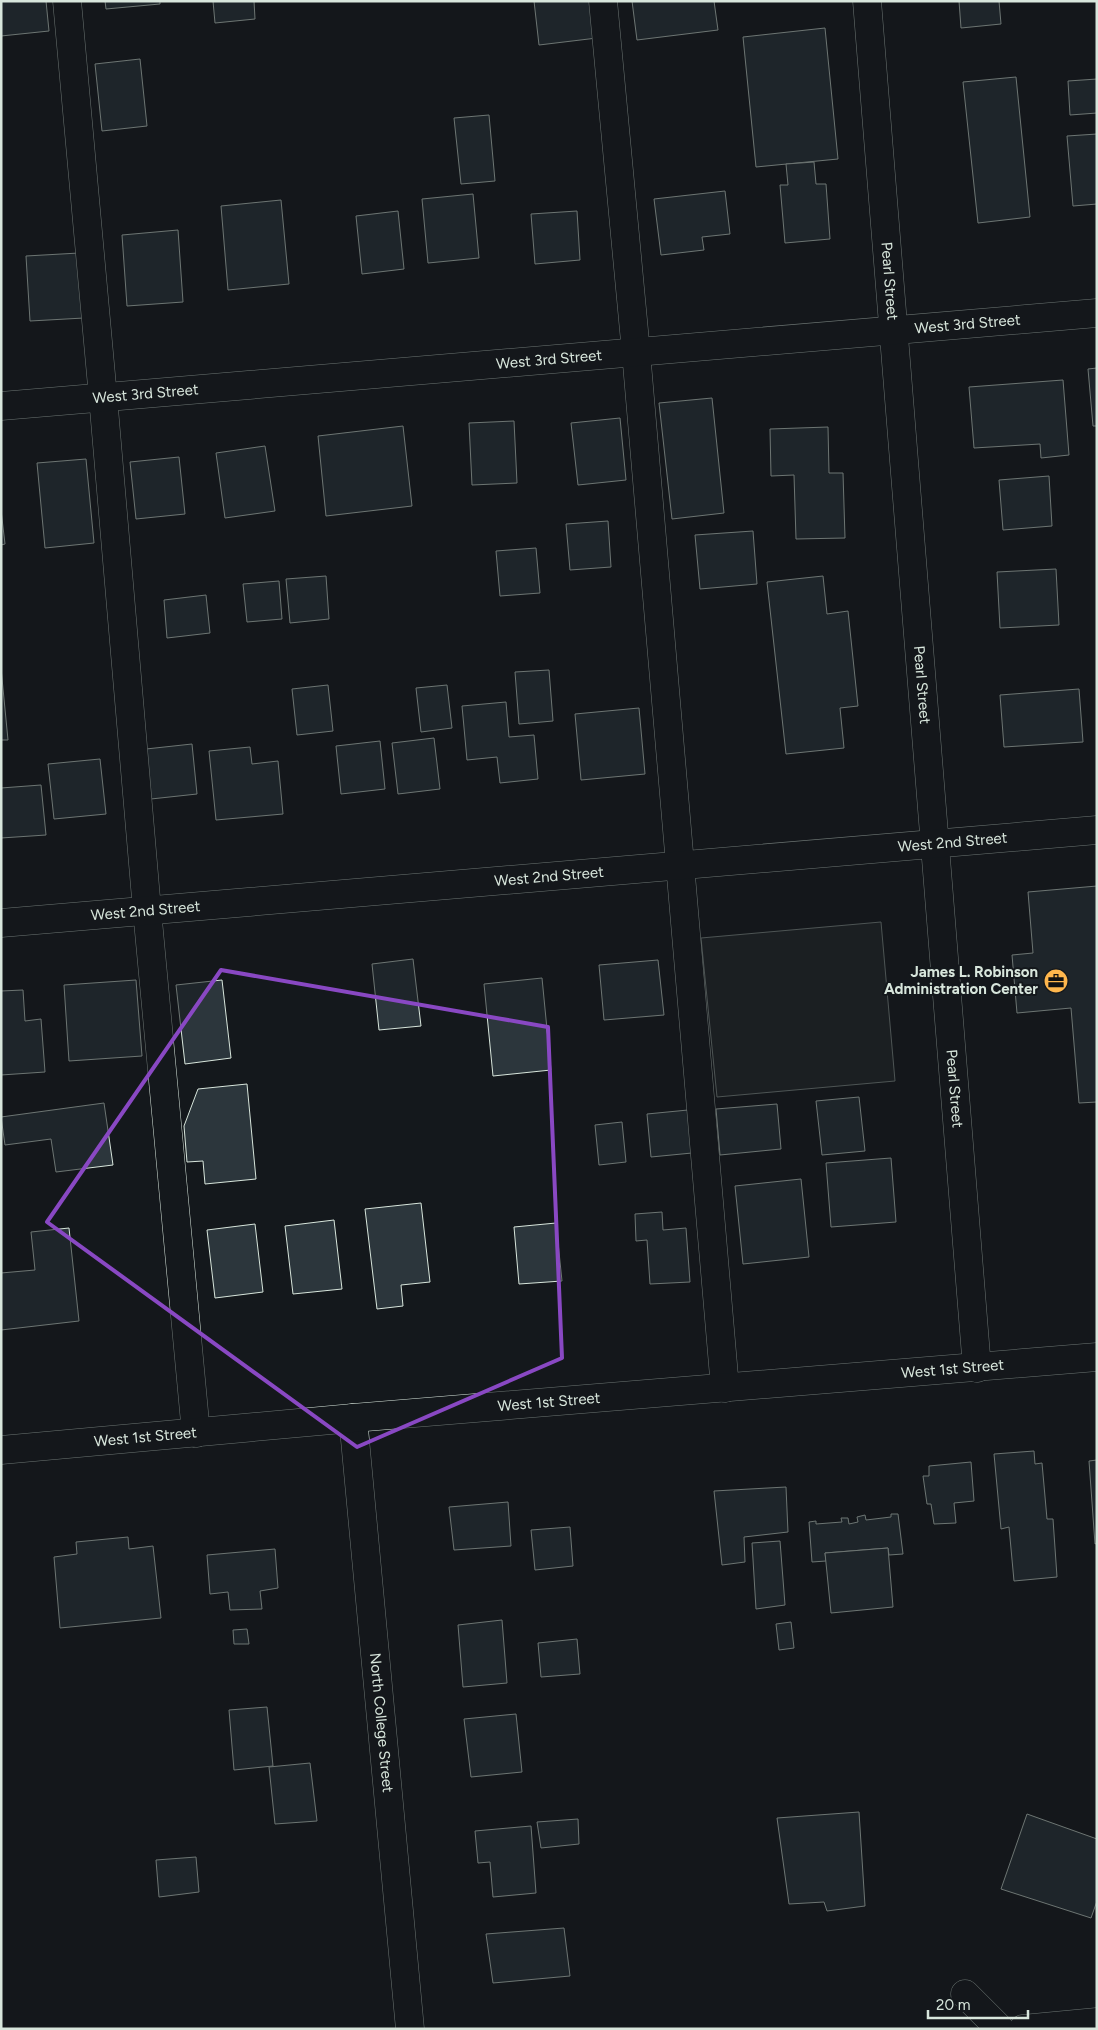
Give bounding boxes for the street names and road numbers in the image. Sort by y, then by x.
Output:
street label: Pearl Street [877,241,902,321]
street label: West 3rd Street [914,311,1022,337]
street label: West 3rd Street [495,346,603,373]
street label: West 3rd Street [92,380,199,407]
street label: Pearl Street [910,645,934,725]
street label: West 2nd Street [897,829,1008,856]
street label: West 2nd Street [494,863,605,890]
street label: West 2nd Street [90,897,201,924]
street label: Pearl Street [942,1049,967,1129]
street label: West 1st Street [900,1356,1005,1382]
street label: West 1st Street [497,1389,601,1415]
street label: West 1st Street [93,1423,198,1450]
street label: North College Street [366,1652,397,1794]

